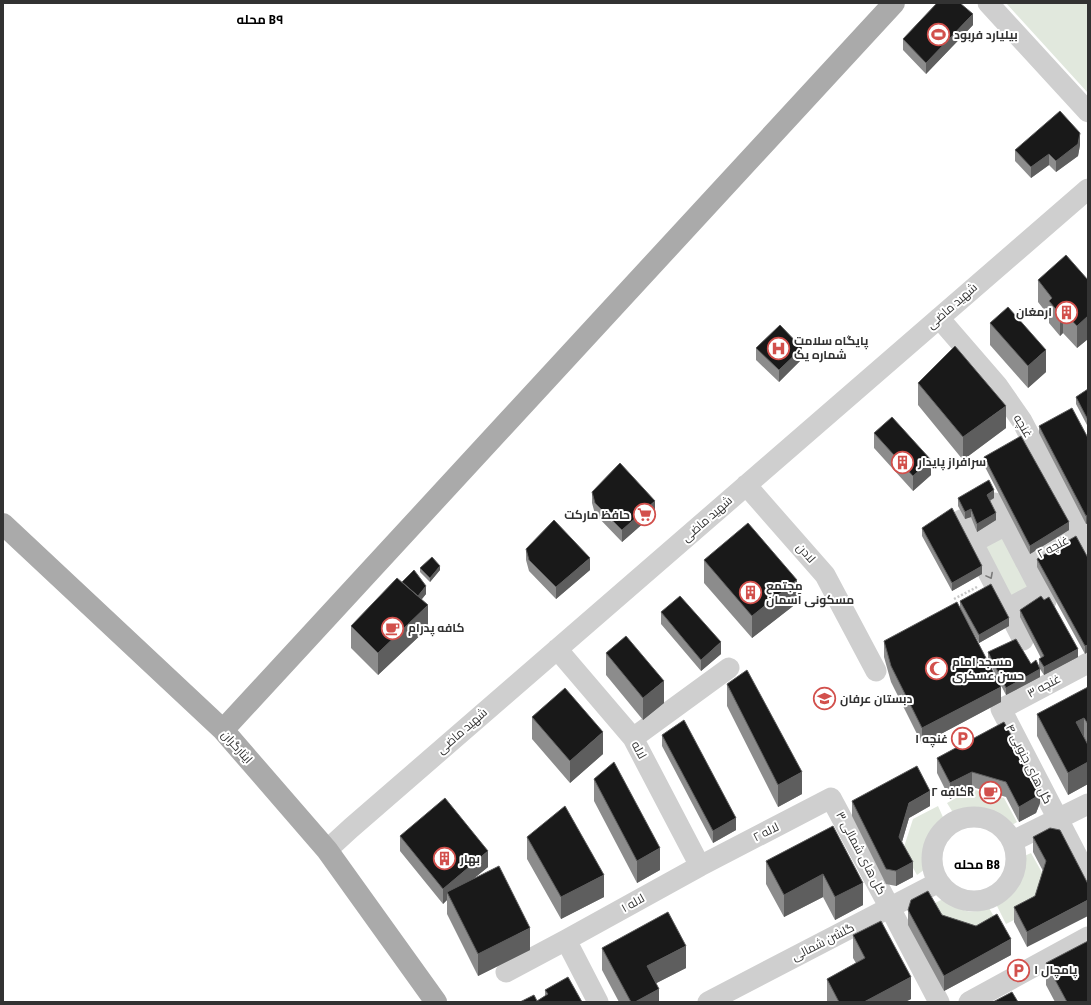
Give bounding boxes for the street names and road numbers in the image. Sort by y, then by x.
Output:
street label: شهید ماضی [924,280,980,332]
street label: غنچه [1009,412,1035,441]
street label: شهید ماضی [679,493,735,545]
street label: غنچه ۲ [1035,533,1072,563]
street label: لادن [794,540,818,566]
street label: غنچه ۳ [1025,671,1064,702]
street label: شهید ماضی [434,705,490,757]
street label: گل های جنوبی ۴ [1003,722,1055,806]
street label: ایثارگران [219,728,255,766]
street label: لاله [629,739,649,761]
street label: گل های شمالی ۳ [833,809,889,897]
street label: لاله ۲ [751,820,781,844]
street label: لاله ۱ [619,891,647,915]
street label: گلشن شمالی [789,920,857,964]

